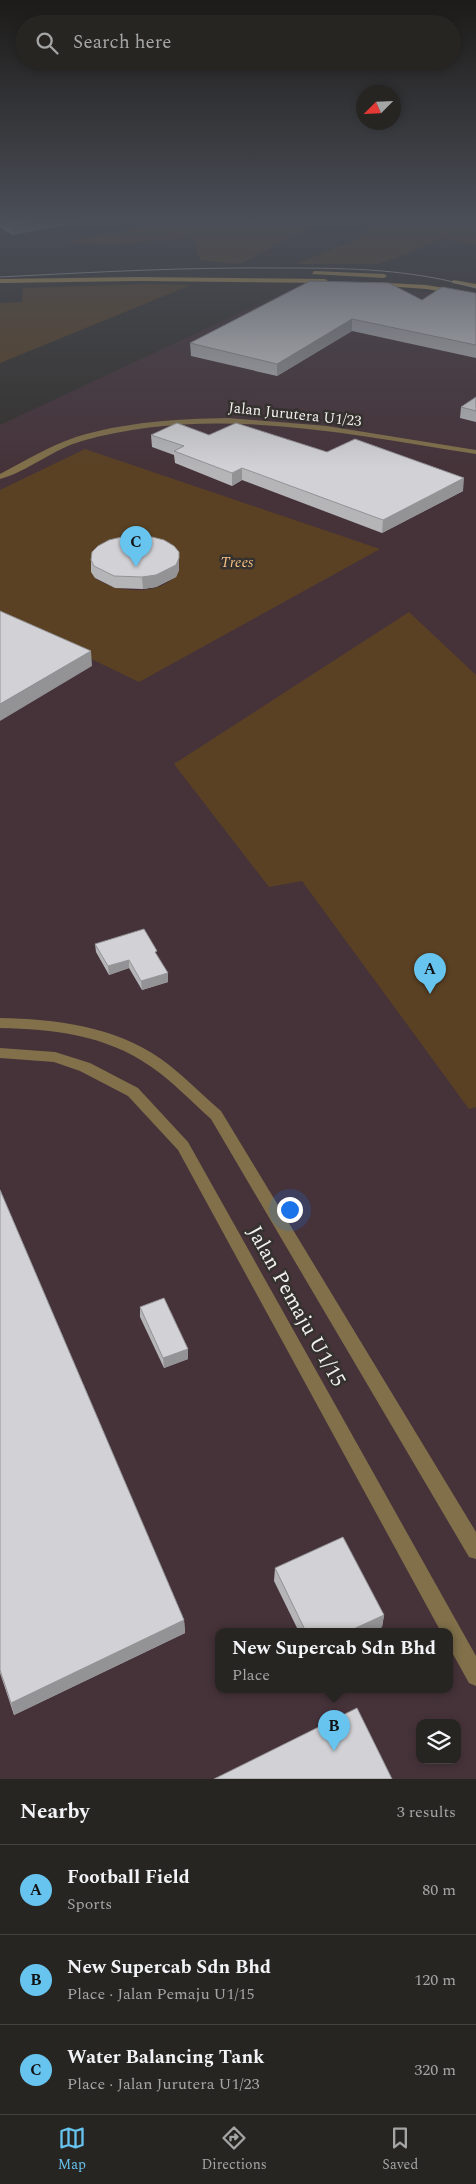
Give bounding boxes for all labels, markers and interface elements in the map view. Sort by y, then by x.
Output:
search box [15,15,461,70]
text: Search here [73,28,172,57]
icon: search [33,29,61,57]
north arrow [356,85,401,130]
street label: Jalan Jurutera U1/23 [227,396,363,433]
pin: C [120,526,152,567]
park label: Trees [221,551,254,574]
pin: A [414,953,446,994]
your location [277,1197,303,1223]
street label: Jalan Pemaju U1/15 [238,1220,354,1393]
popup [215,1628,453,1693]
text: New Supercab Sdn Bhd [232,1634,436,1663]
text: Place [232,1663,270,1687]
pin: B [318,1710,350,1751]
map controls [416,1719,461,1764]
button: layers [416,1719,461,1764]
text: Nearby [20,1796,90,1828]
text: 3 results [397,1800,456,1824]
text: Football Field [67,1863,190,1892]
text: A [30,1878,42,1902]
text: 80 m [422,1878,456,1902]
text: Sports [67,1892,112,1916]
text: New Supercab Sdn Bhd [67,1953,271,1982]
text: B [30,1968,42,1992]
text: 120 m [414,1968,456,1992]
text: Place · Jalan Pemaju U1/15 [67,1982,255,2006]
text: Water Balancing Tank [67,2043,265,2072]
text: C [30,2058,42,2082]
text: 320 m [414,2058,456,2082]
text: Place · Jalan Jurutera U1/23 [67,2072,260,2096]
tab: Map [58,2124,86,2175]
tab: Directions [201,2124,267,2175]
tab: Saved [382,2124,418,2175]

